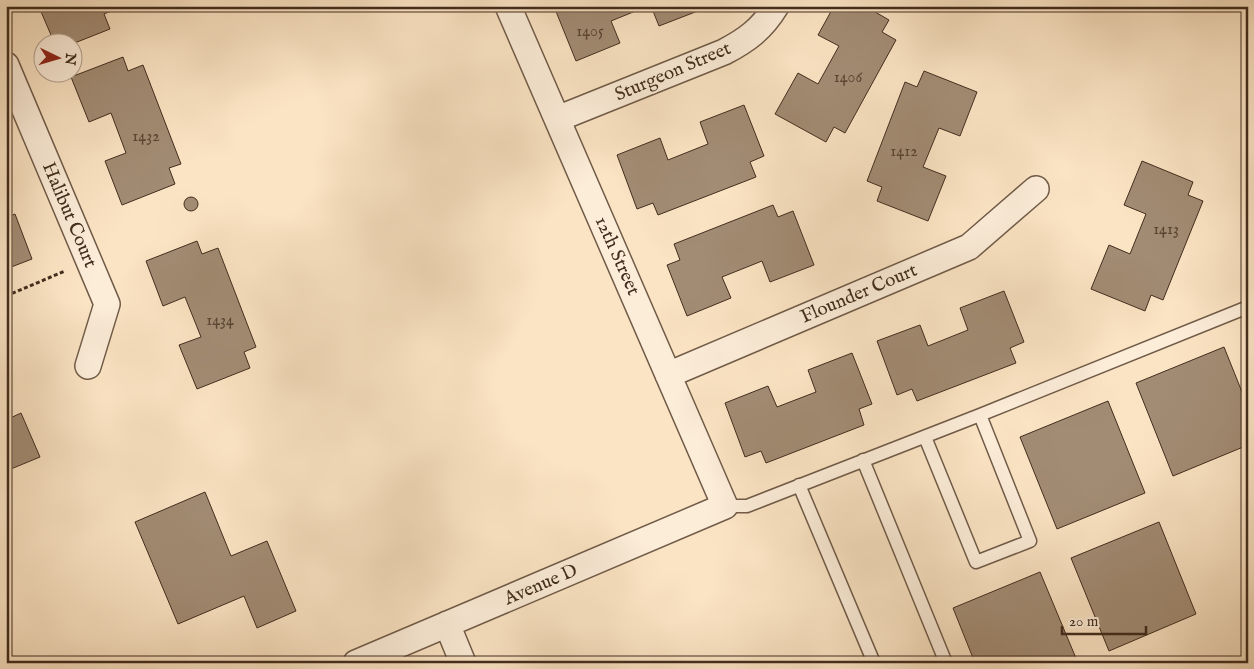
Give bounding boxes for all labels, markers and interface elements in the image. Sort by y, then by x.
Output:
house number: 1405 [576,22,604,42]
north arrow [32,32,82,82]
street label: Sturgeon Street [611,37,735,107]
text: N [60,51,80,66]
house number: 1406 [834,68,862,88]
house number: 1432 [132,127,160,147]
house number: 1412 [890,142,918,162]
street label: Halibut Court [36,159,102,272]
street label: 12th Street [589,213,645,300]
house number: 1413 [1153,220,1179,240]
street label: Flounder Court [797,258,921,329]
house number: 1434 [206,311,234,331]
street label: Avenue D [500,559,581,612]
scale bar [1062,604,1145,636]
text: 20 m [1069,612,1099,631]

